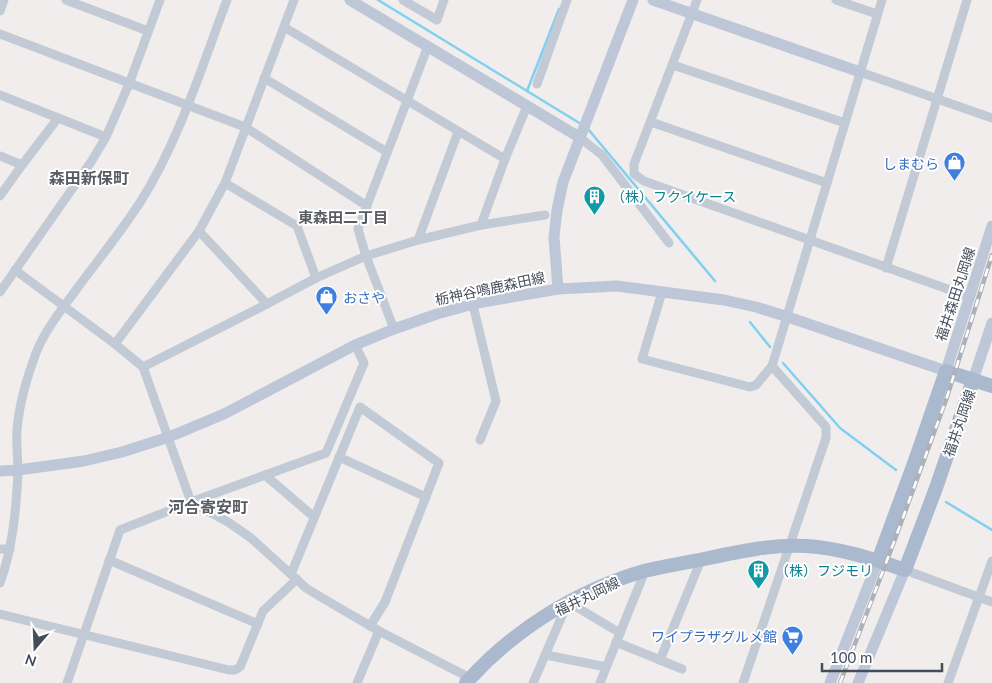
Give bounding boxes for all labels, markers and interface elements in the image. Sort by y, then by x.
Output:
shop icon: しまむら [943,151,967,182]
place label: しまむら [883,155,939,172]
district label: 森田新保町 [49,168,129,187]
building icon: （株）フクイケース [583,184,607,215]
place label: （株）フクイケース [611,188,736,205]
district label: 東森田二丁目 [298,208,388,226]
street label: 福井森田丸岡線 [932,245,978,343]
street label: 栃神谷鳴鹿森田線 [433,268,547,308]
shop icon: おさや [315,285,339,316]
place label: おさや [343,289,385,306]
street label: 福井丸岡線 [940,387,978,459]
district label: 河合寄安町 [168,497,248,516]
building icon: （株）フジモリ [747,558,771,589]
place label: （株）フジモリ [775,562,873,579]
street label: 福井丸岡線 [552,573,622,619]
north arrow [10,623,60,673]
supermarket icon: ワイプラザグルメ館 [781,624,805,655]
place label: ワイプラザグルメ館 [651,628,777,645]
scale bar [822,640,942,672]
text: 100 m [830,648,872,666]
text: N [23,651,38,671]

